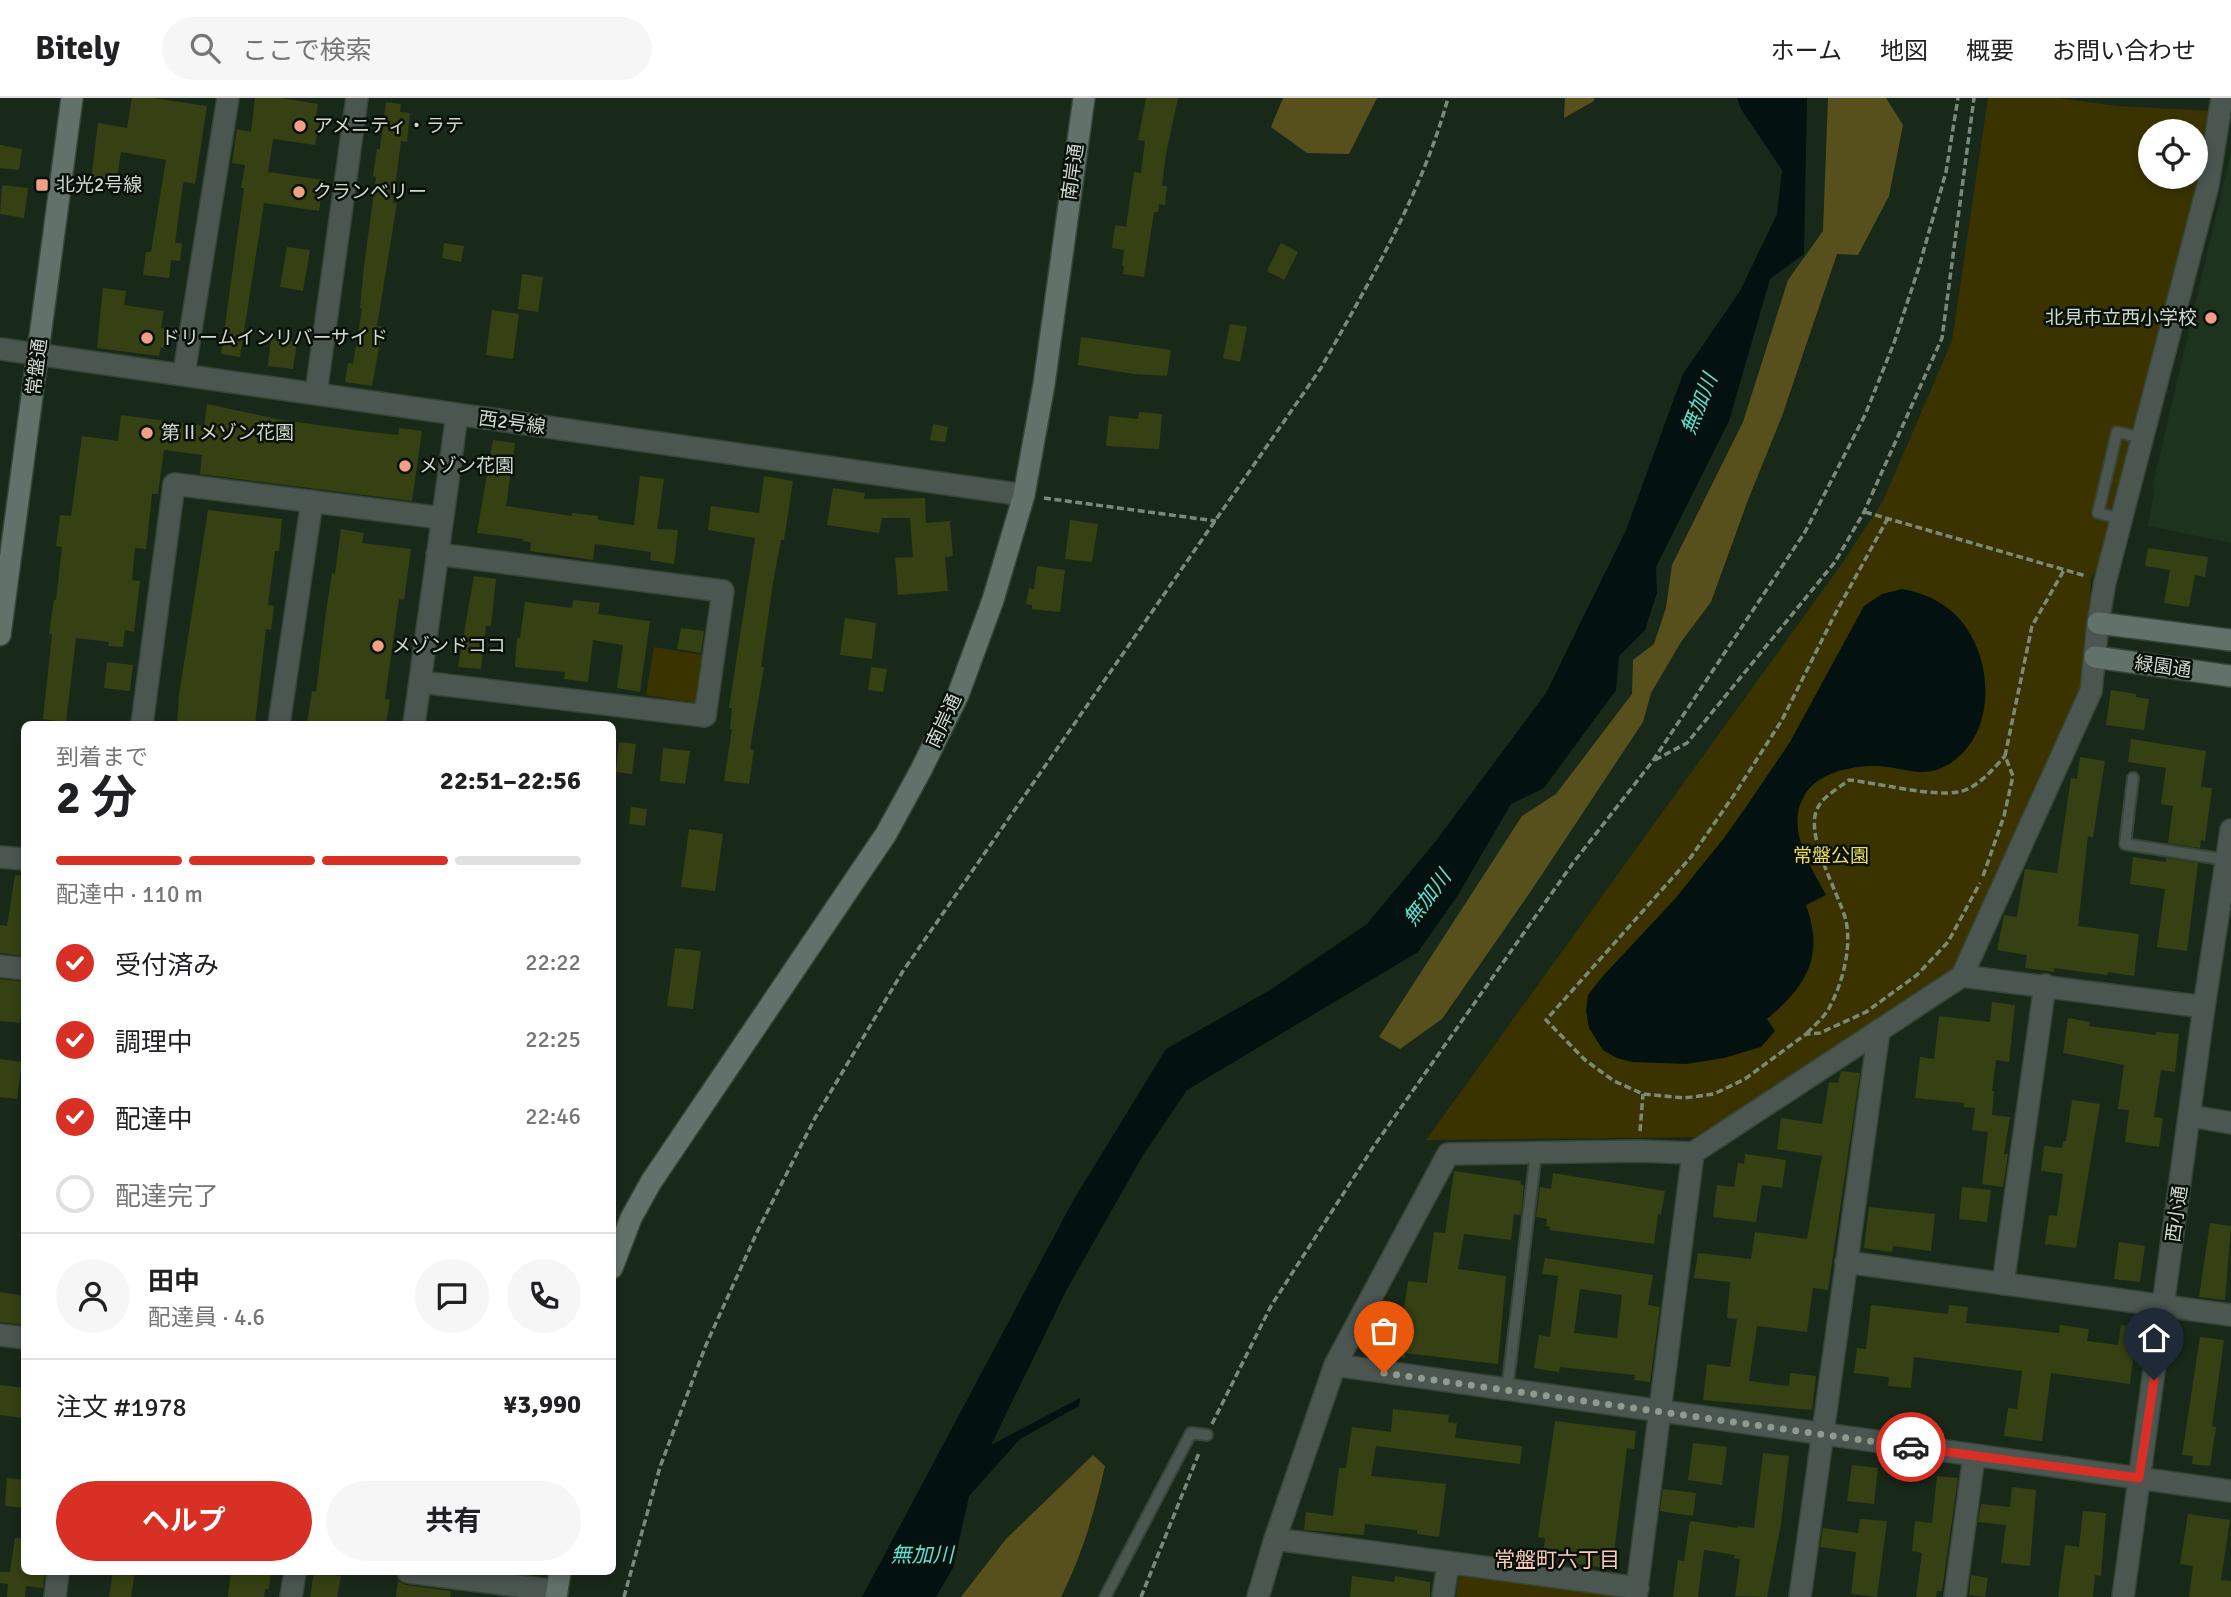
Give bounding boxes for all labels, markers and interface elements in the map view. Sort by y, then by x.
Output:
search box [162,17,652,80]
text: Bitely [35,28,120,69]
icon: search [186,29,224,67]
text: ここで検索 [242,35,372,67]
text: ホーム [1771,36,1842,66]
text: 地図 [1880,36,1928,66]
text: 概要 [1966,36,2014,66]
text: お問い合わせ [2052,36,2196,66]
place label: アメニティ・ラテ [314,114,464,138]
marker: アメニティ・ラテ [292,118,308,134]
map controls [2138,119,2208,189]
button: locate [2138,119,2208,189]
street label: 南岸通 [1057,142,1089,202]
place label: 北光2号線 [56,173,142,197]
marker: 北光2号線 [34,177,50,193]
place label: クランベリー [313,180,427,204]
marker: クランベリー [291,184,307,200]
place label: 北見市立西小学校 [2045,306,2197,330]
marker: 北見市立西小学校 [2203,310,2219,326]
place label: ドリームインリバーサイド [161,326,388,350]
marker: ドリームインリバーサイド [139,330,155,346]
street label: 常盤通 [22,337,52,397]
water label: 無加川 [1675,368,1724,438]
street label: 西2号線 [477,406,547,440]
place label: 第Ⅱメゾン花園 [161,421,294,445]
marker: 第Ⅱメゾン花園 [139,425,155,441]
place label: メゾン花園 [419,454,514,478]
marker: メゾン花園 [397,458,413,474]
place label: メゾンドココ [392,634,506,658]
marker: メゾンドココ [370,638,386,654]
street label: 緑園通 [2133,651,2193,683]
street label: 南岸通 [921,690,967,752]
text: 到着まで [56,743,148,772]
text: 22:51–22:56 [440,765,581,797]
text: 2 分 [56,770,137,826]
park label: 常盤公園 [1793,844,1869,868]
water label: 無加川 [1398,863,1458,931]
text: 配達中 · 110 m [56,880,203,909]
icon: check [56,944,94,982]
text: 22:22 [525,948,581,977]
text: 受付済み [115,950,219,982]
icon: check [56,1021,94,1059]
text: 22:25 [525,1025,581,1054]
text: 調理中 [115,1027,193,1059]
icon: check [56,1098,94,1136]
text: 22:46 [525,1102,581,1131]
text: 配達中 [115,1104,193,1136]
text: 配達完了 [115,1181,219,1213]
street label: 西小通 [2161,1184,2193,1244]
button: person [56,1259,130,1333]
button: chat [415,1259,489,1333]
button: phone [507,1259,581,1333]
text: 田中 [148,1266,200,1298]
pin [1354,1301,1414,1373]
text: 配達員 · 4.6 [148,1303,265,1332]
pin [2124,1308,2184,1380]
icon: bag [1365,1312,1403,1350]
icon: home [2135,1319,2173,1357]
text: ¥3,990 [503,1389,581,1421]
text: 注文 #1978 [56,1392,187,1424]
courier [1876,1412,1946,1482]
icon: car [1892,1428,1930,1466]
button: ヘルプ [56,1481,312,1561]
button: 共有 [326,1481,581,1561]
water label: 無加川 [891,1542,955,1568]
district label: 常盤町六丁目 [1494,1547,1620,1573]

